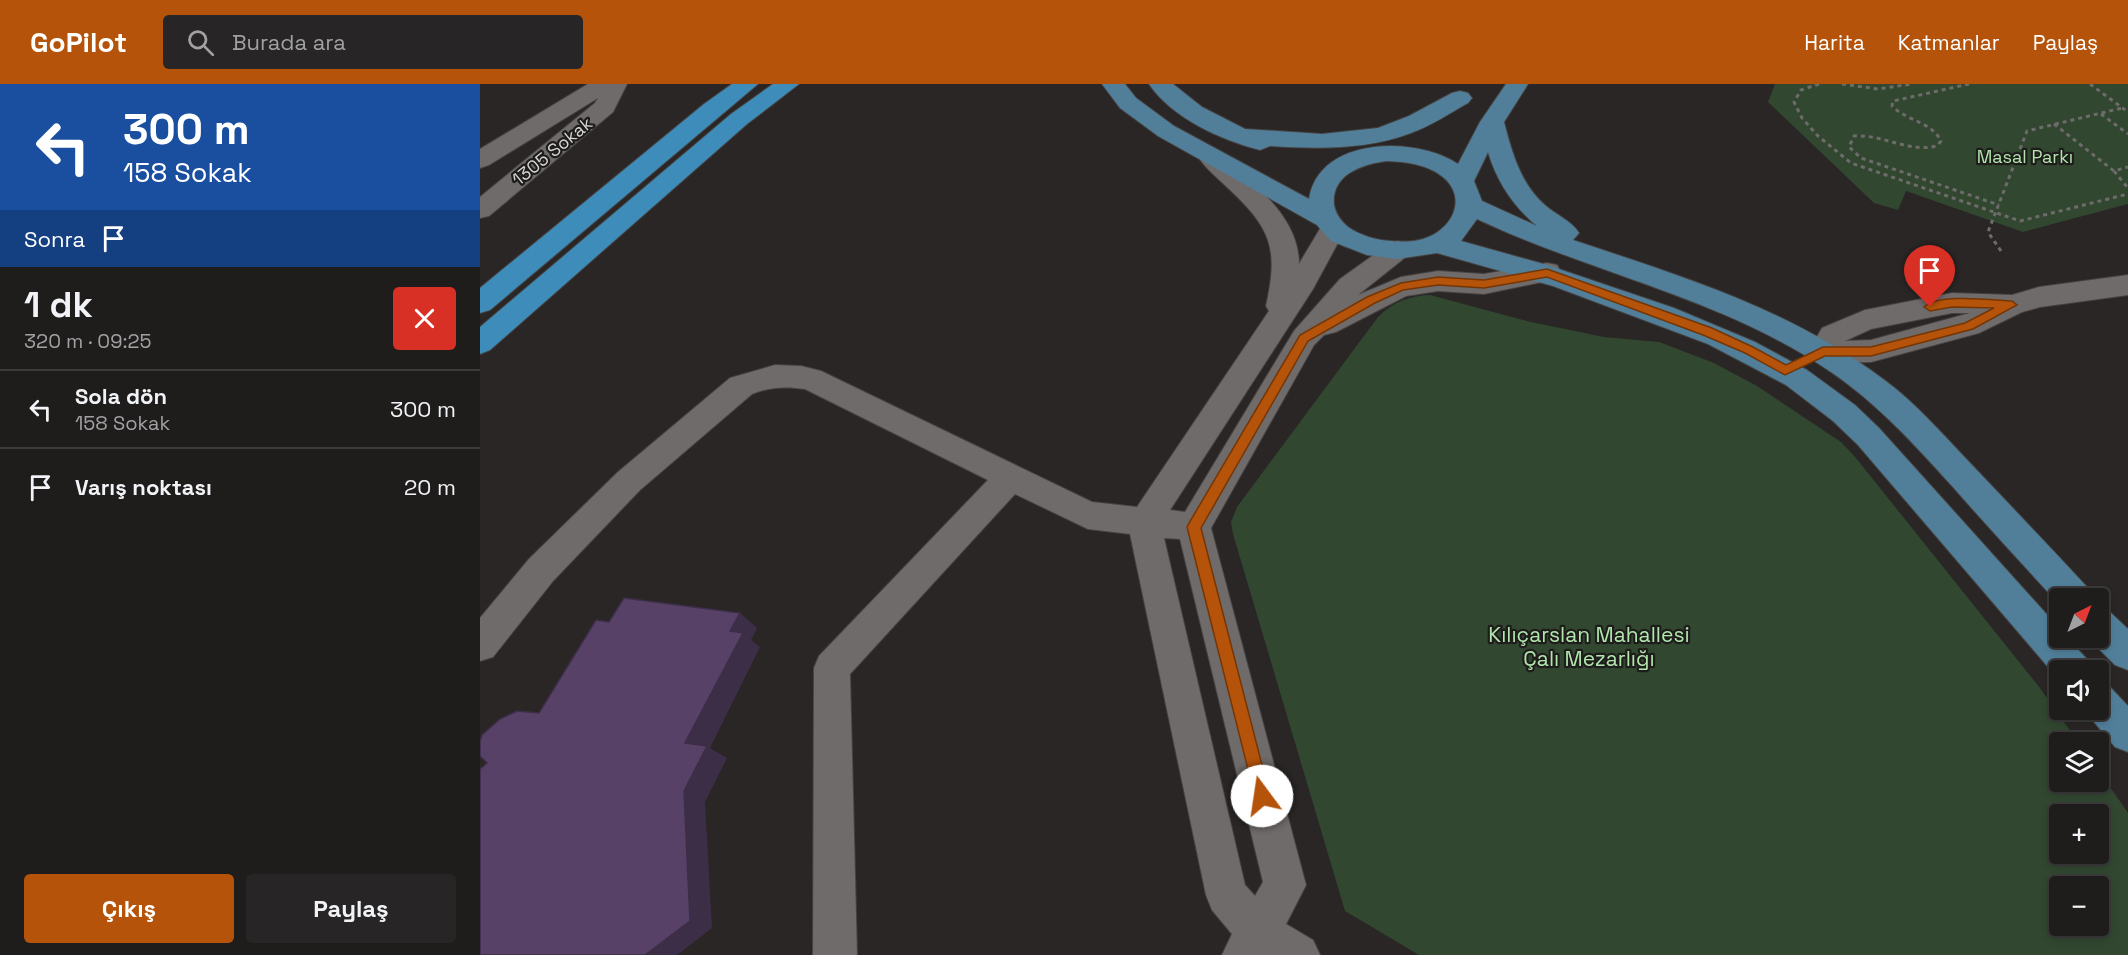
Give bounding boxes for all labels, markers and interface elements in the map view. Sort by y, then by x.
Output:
search box [163,15,583,69]
text: GoPilot [30,24,127,60]
icon: search [184,26,217,59]
text: Burada ara [232,28,346,56]
text: Harita [1804,29,1865,56]
text: Katmanlar [1898,29,2000,56]
text: Paylaş [2033,29,2098,56]
text: 300 m [123,103,250,156]
icon: left [24,108,102,186]
street label: 1305 Sokak [507,111,597,190]
park label: Masal Parkı [1977,145,2073,168]
text: 158 Sokak [123,155,252,190]
icon: arrive [97,222,130,255]
text: Sonra [24,225,85,253]
pin [1904,245,1955,307]
icon: arrive [1913,254,1946,287]
text: 1 dk [24,282,93,328]
button: close [393,287,456,350]
text: 320 m · 09:25 [24,328,151,354]
text: Sola dön [75,382,167,410]
icon: left [24,393,57,426]
text: 300 m [390,395,456,423]
text: 158 Sokak [75,410,170,436]
icon: arrive [24,471,57,504]
text: Varış noktası [75,473,212,501]
text: 20 m [404,473,456,501]
north arrow [2049,588,2109,648]
map controls [2049,588,2109,936]
park label: Kılıçarslan Mahallesi Çalı Mezarlığı [1488,621,1690,672]
button: sound [2049,660,2109,720]
button: layers [2049,732,2109,792]
position arrow [1230,764,1294,828]
button: + [2049,804,2109,864]
button: Çıkış [24,874,234,943]
button: Paylaş [246,874,456,943]
button: − [2049,876,2109,936]

